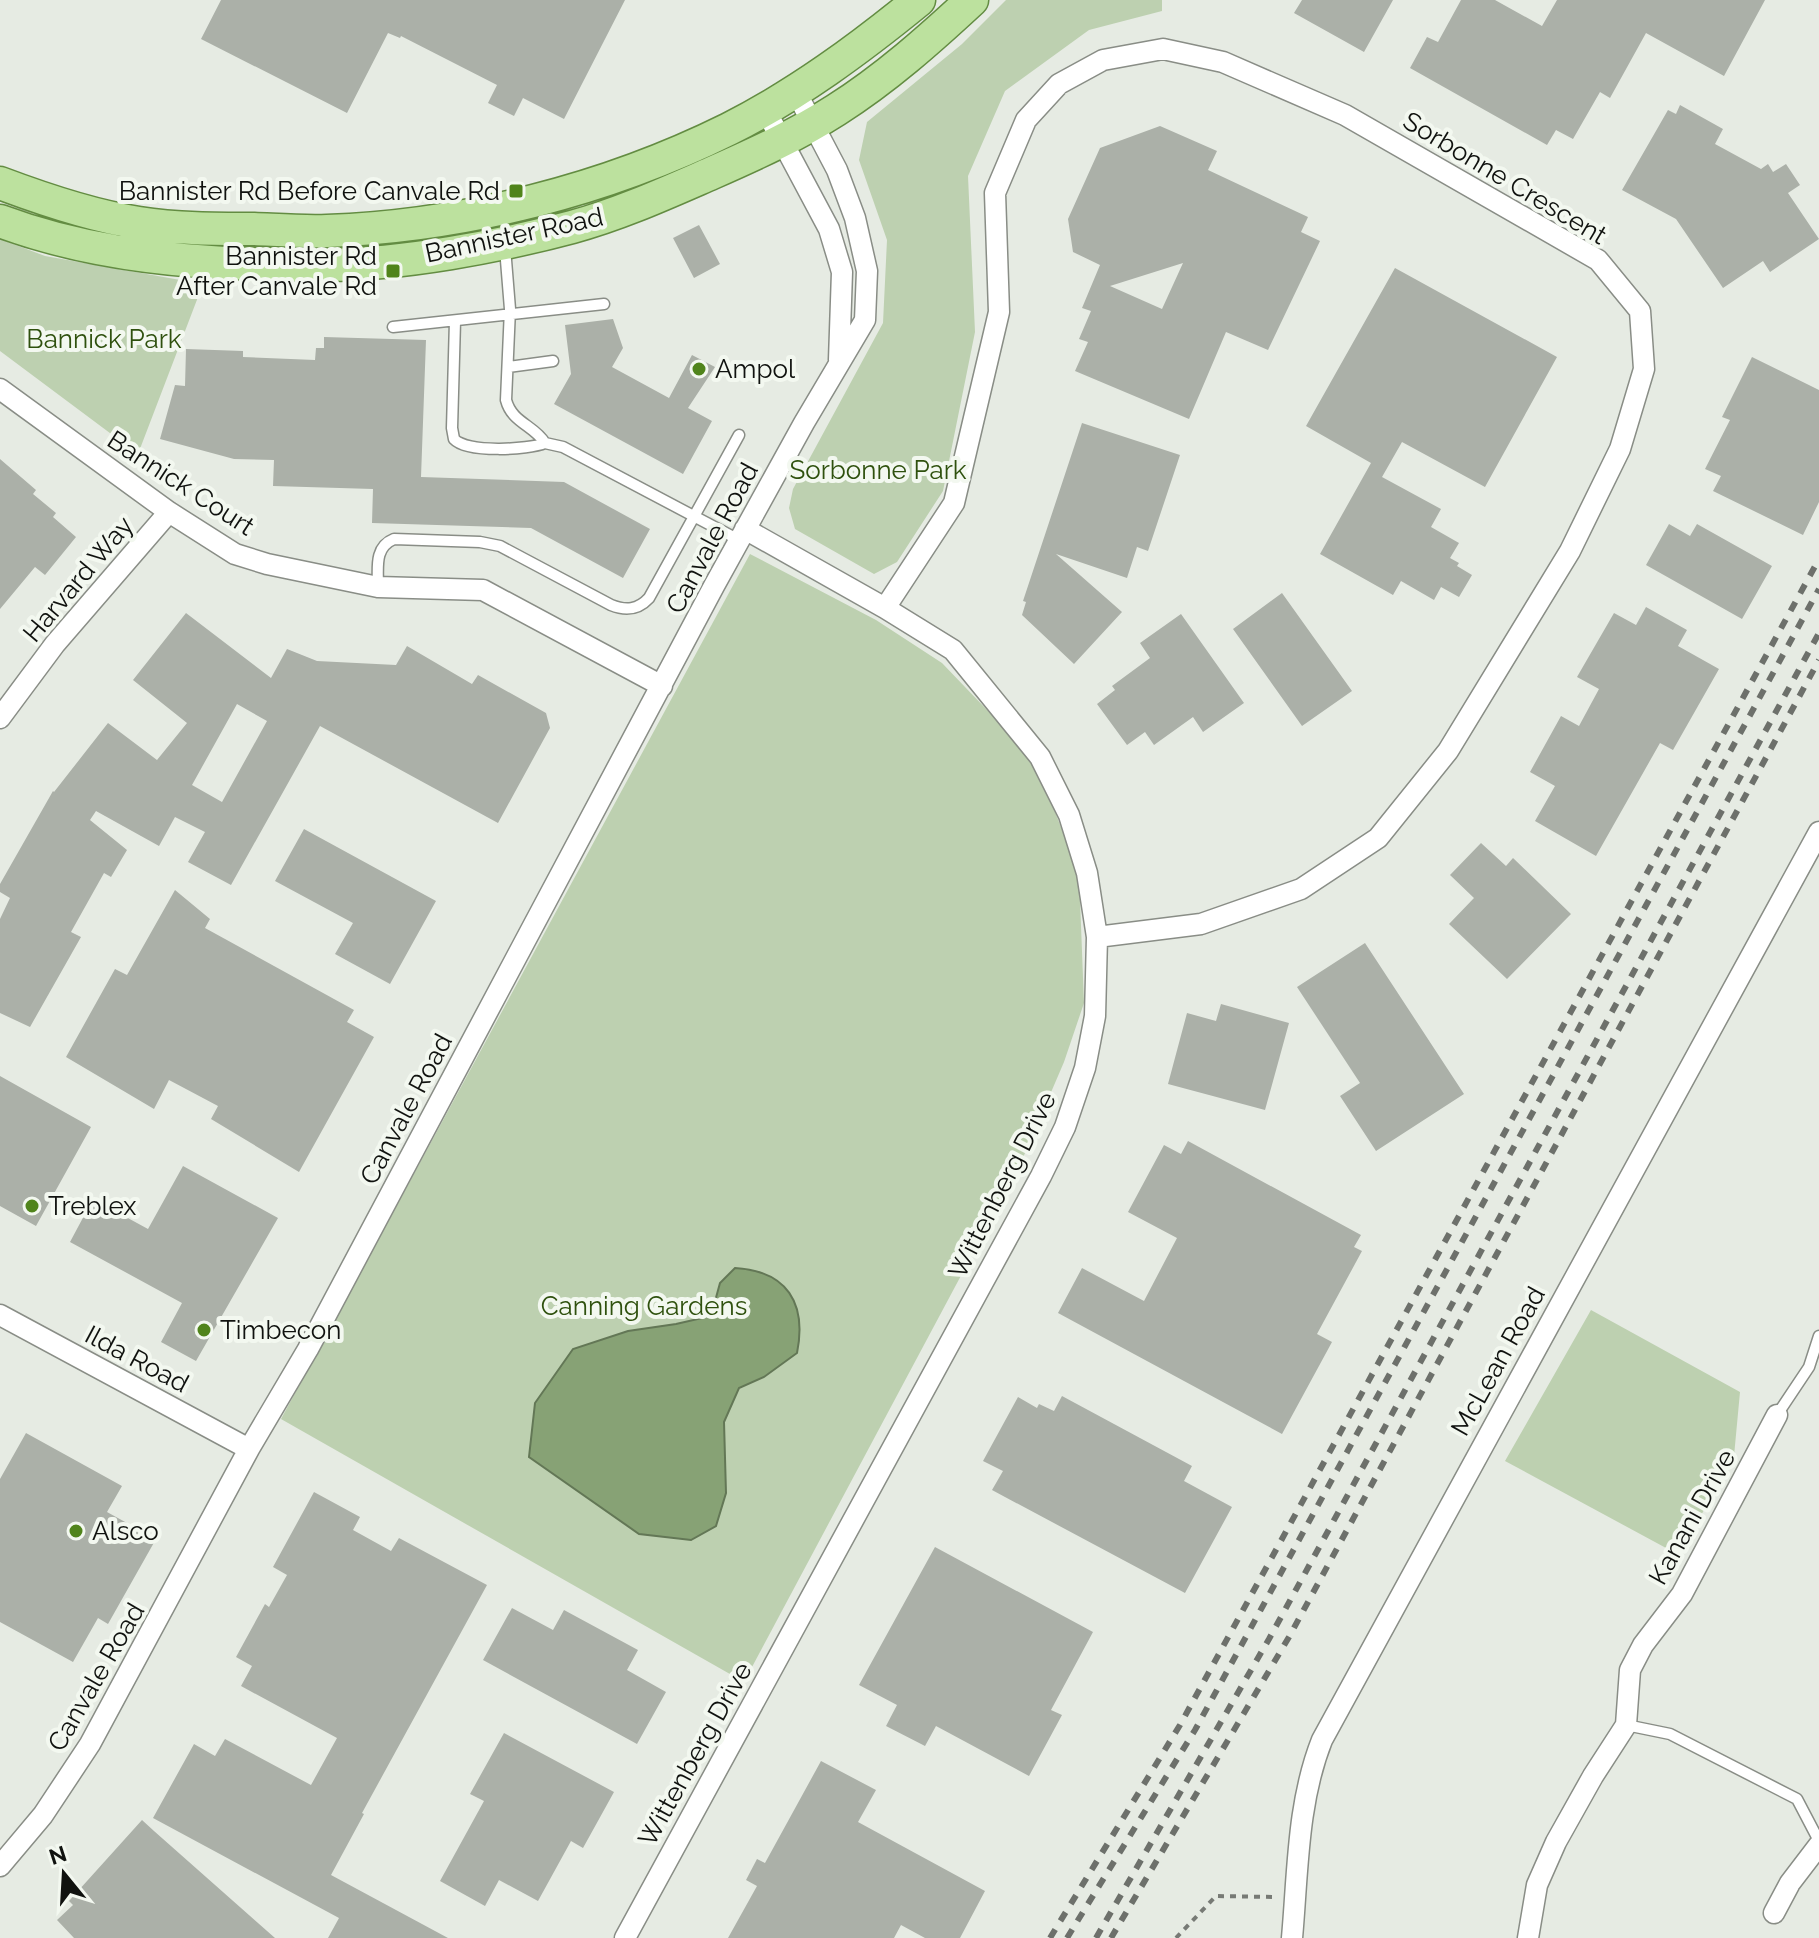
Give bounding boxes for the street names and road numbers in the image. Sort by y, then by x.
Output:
street label: Sorbonne Crescent [1398,105,1612,251]
street label: Bannister Road [422,201,606,269]
street label: Bannick Court [102,424,260,542]
street label: Canvale Road [660,458,764,618]
street label: Harvard Way [17,510,139,648]
street label: Canvale Road [354,1029,458,1189]
street label: Wittenberg Drive [942,1087,1062,1283]
street label: McLean Road [1445,1281,1551,1441]
street label: Ilda Road [80,1319,194,1399]
street label: Kanani Drive [1643,1444,1741,1590]
street label: Canvale Road [42,1598,150,1756]
street label: Wittenberg Drive [632,1657,758,1851]

